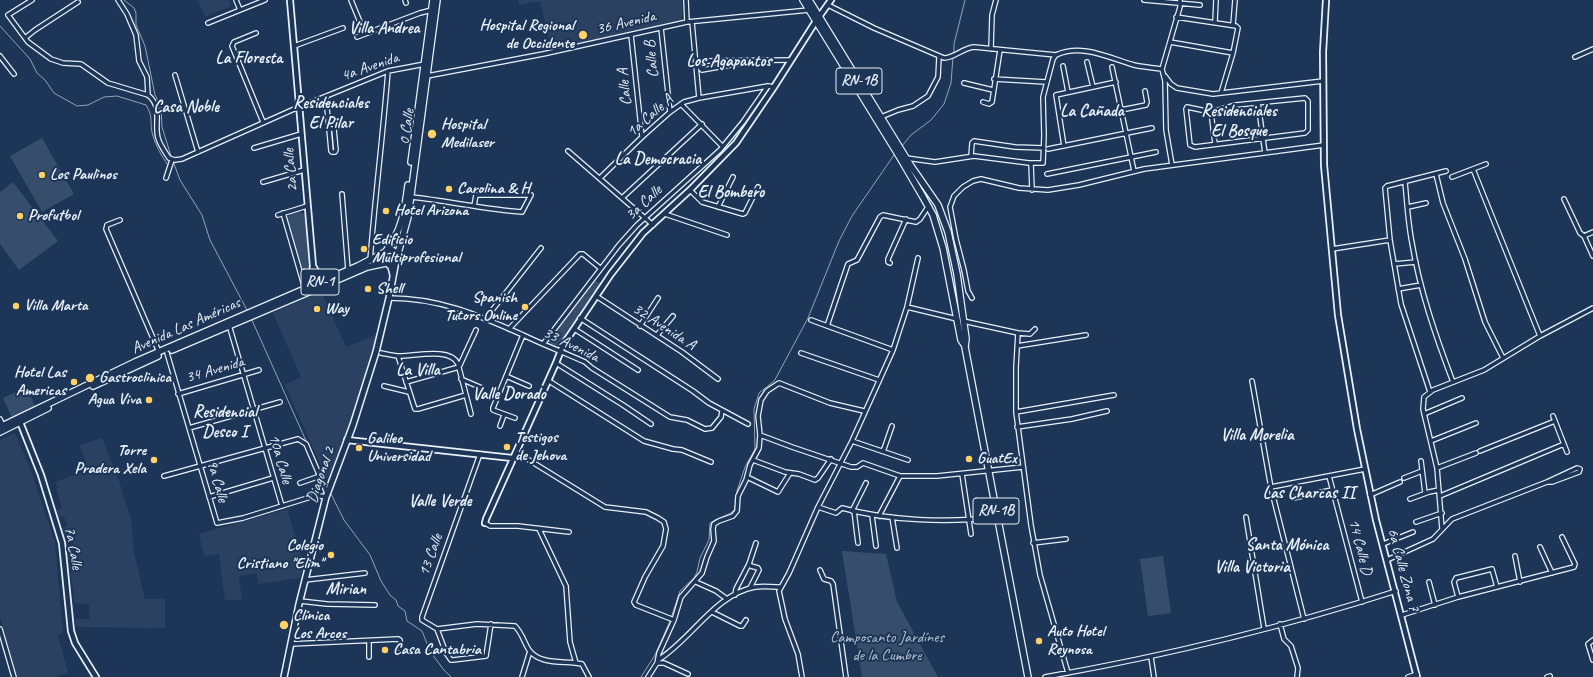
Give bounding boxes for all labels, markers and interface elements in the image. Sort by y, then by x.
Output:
street label: 36 Avenida [595,7,657,39]
place label: Hospital Regional de Occidente [480,16,574,54]
district label: Villa Andrea [349,19,419,39]
marker: Hospital Regional de Occidente [577,29,589,41]
street label: Calle B [641,39,663,79]
street label: 4a Avenida [339,48,401,86]
district label: La Floresta [216,49,282,69]
district label: Los Agapantos [687,52,771,72]
street label: Calle A [614,68,636,106]
road number: RN-1B [836,68,882,94]
street label: 1a Calle A [623,91,677,141]
district label: Residenciales El Pilar [293,94,369,134]
district label: Casa Noble [153,98,219,118]
district label: La Cañada [1060,102,1124,122]
district label: Residenciales El Bosque [1201,102,1277,142]
street label: 0 Calle [395,108,419,146]
place label: Hospital Medilaser [441,115,494,153]
marker: Hospital Medilaser [426,128,438,140]
street label: 2a Calle [280,148,302,192]
district label: La Democracia [615,150,701,170]
place label: Los Paulinos [50,165,117,185]
marker: Los Paulinos [37,170,47,180]
place label: Carolina & H [457,179,530,199]
street label: 3a Calle [622,181,666,225]
district label: El Bombero [698,183,764,203]
marker: Carolina & H [444,184,454,194]
place label: Hotel Arizona [394,201,468,221]
place label: Profutbol [28,206,79,226]
marker: Hotel Arizona [381,206,391,216]
marker: Profutbol [15,211,25,221]
place label: Edificio Multiprofesional [372,230,460,268]
marker: Edificio Multiprofesional [359,244,369,254]
road number: RN-1 [301,269,339,295]
place label: Shell [376,279,403,299]
marker: Shell [363,284,373,294]
place label: Spanish Tutors Online [445,288,517,326]
street label: Avenida Las Américas [129,293,243,359]
place label: Villa Marta [24,296,88,316]
place label: Way [325,299,349,319]
street label: 32 Avenida A [629,299,699,355]
marker: Villa Marta [11,301,21,311]
marker: Spanish Tutors Online [520,302,530,312]
marker: Way [312,304,322,314]
street label: 33 Avenida [540,323,602,367]
street label: 34 Avenida [184,353,246,387]
district label: La Villa [396,361,440,381]
place label: Hotel Las Americas [14,363,66,401]
place label: Gastroclinica [99,368,171,388]
marker: Gastroclinica [84,372,96,384]
marker: Hotel Las Americas [69,377,79,387]
district label: Valle Dorado [472,385,546,405]
place label: Agua Viva [88,390,141,410]
marker: Agua Viva [144,395,154,405]
district label: Residencial Desco I [193,403,257,443]
district label: Villa Morelia [1220,426,1294,446]
place label: Testigos de Jehova [515,428,566,466]
place label: Galileo Universidad [367,429,430,467]
street label: 10a Calle [264,432,296,486]
place label: Torre Pradera Xela [74,441,146,479]
marker: Testigos de Jehova [502,442,512,452]
marker: Galileo Universidad [354,443,364,453]
street label: Diagonal 2 [302,444,340,506]
place label: GuatEx [977,449,1017,469]
marker: GuatEx [964,454,974,464]
marker: Torre Pradera Xela [149,455,159,465]
street label: 9a Calle [202,458,232,504]
district label: Las Charcas II [1263,484,1355,504]
district label: Valle Verde [408,492,472,512]
road number: RN-1B [973,498,1019,524]
street label: 14 Calle D [1344,517,1376,577]
street label: 7a Calle [60,525,86,571]
street label: 6a Calle Zona 7 [1383,526,1423,614]
street label: 13 Calle [415,531,447,579]
place label: Colegio Cristiano "Elim" [237,536,323,574]
district label: Santa Mónica [1246,536,1328,556]
marker: Colegio Cristiano "Elim" [326,550,336,560]
district label: Villa Victoria [1214,558,1290,578]
district label: Mirian [326,580,366,600]
place label: Clínica Los Arcos [293,606,346,644]
marker: Clínica Los Arcos [278,619,290,631]
place label: Auto Hotel Reynosa [1047,622,1104,660]
park label: Camposanto Jardínes de la Cumbre [830,628,944,666]
marker: Auto Hotel Reynosa [1034,636,1044,646]
place label: Casa Cantabria [393,640,481,660]
marker: Casa Cantabria [380,645,390,655]

